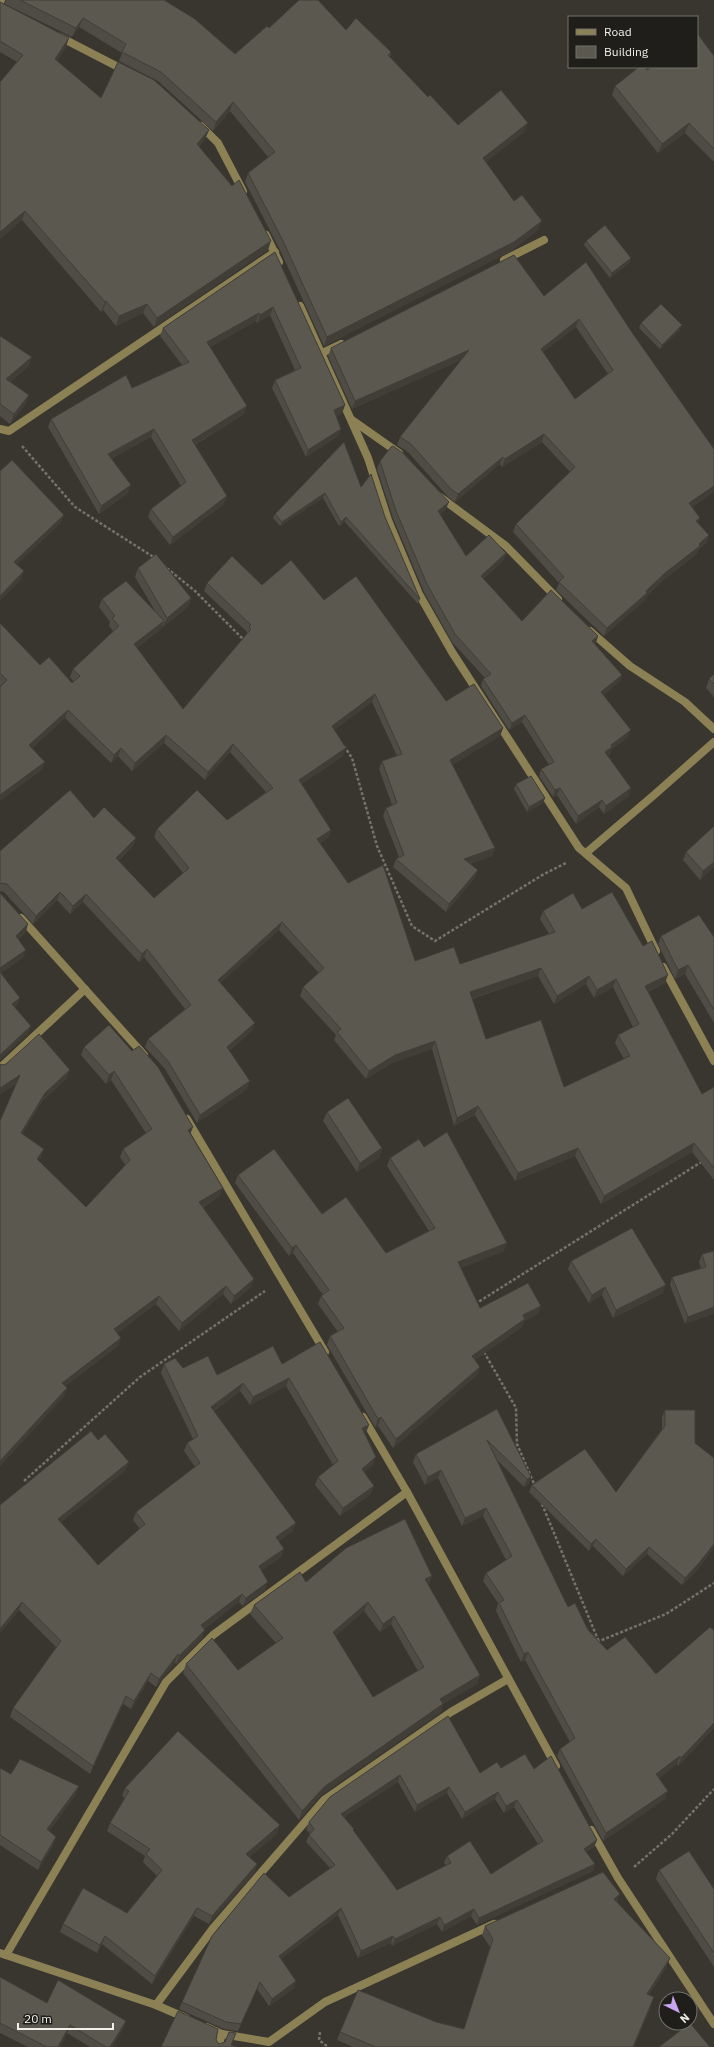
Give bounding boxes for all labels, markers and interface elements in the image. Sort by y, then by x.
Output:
legend [568,16,698,68]
text: Road [604,24,632,39]
text: Building [604,44,649,59]
north arrow [658,1991,698,2031]
scale bar [18,2005,113,2031]
text: N [677,2010,693,2026]
text: 20 m [24,2011,52,2026]

